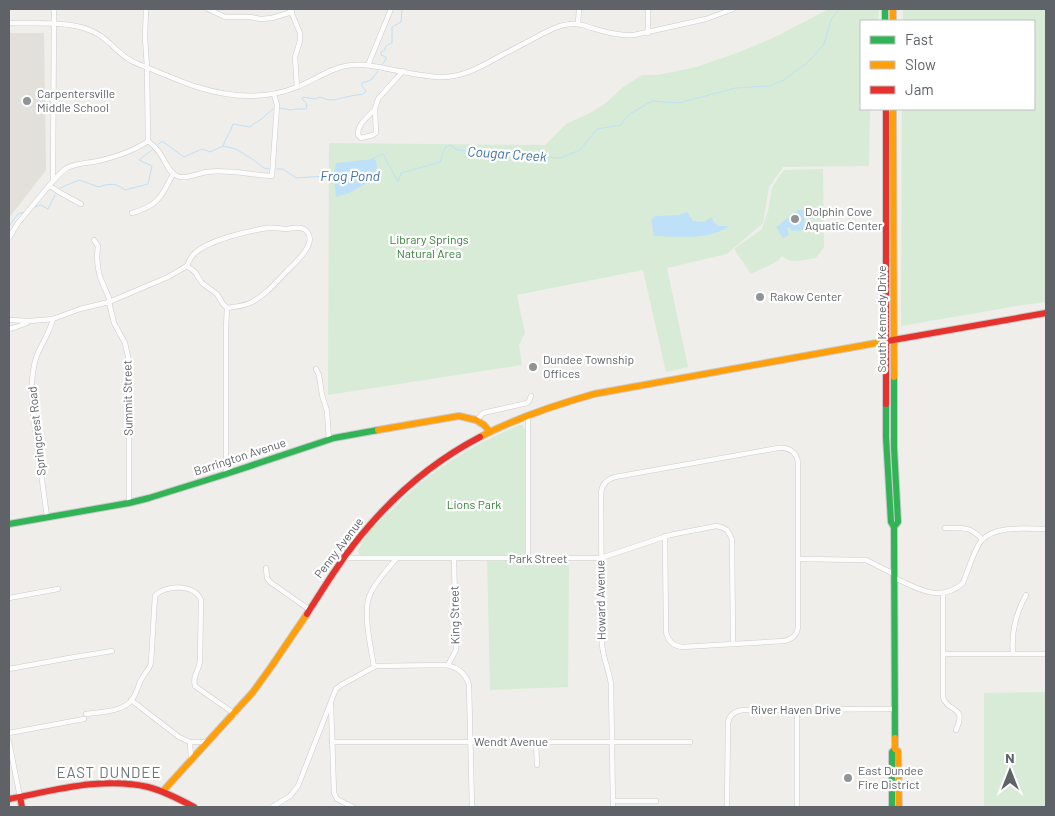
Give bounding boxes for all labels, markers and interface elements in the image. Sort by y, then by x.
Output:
legend [860,20,1035,110]
text: Fast [905,30,933,48]
text: Slow [905,55,936,73]
text: Jam [905,80,934,98]
place label: Carpentersville Middle School [37,86,115,114]
marker: Carpentersville Middle School [21,95,33,107]
water label: Cougar Creek [467,142,548,165]
water label: Frog Pond [320,167,380,184]
place label: Dolphin Cove Aquatic Center [805,204,883,232]
marker: Dolphin Cove Aquatic Center [789,213,801,225]
park label: Library Springs Natural Area [389,232,469,260]
street label: South Kennedy Drive [874,265,888,373]
place label: Rakow Center [770,289,842,303]
marker: Rakow Center [754,291,766,303]
place label: Dundee Township Offices [543,352,634,380]
street label: Summit Street [119,360,135,436]
marker: Dundee Township Offices [527,361,539,373]
street label: Springcrest Road [24,386,48,477]
street label: Barrington Avenue [192,435,288,478]
park label: Lions Park [447,497,501,511]
street label: Penny Avenue [311,514,366,580]
street label: Park Street [509,551,567,565]
street label: Howard Avenue [592,560,608,640]
street label: King Street [446,586,462,644]
street label: River Haven Drive [751,702,841,716]
street label: Wendt Avenue [474,734,548,748]
north arrow [985,746,1035,796]
text: N [1005,749,1015,766]
district label: EAST DUNDEE [57,763,161,781]
place label: East Dundee Fire District [858,763,923,791]
marker: East Dundee Fire District [842,772,854,784]

